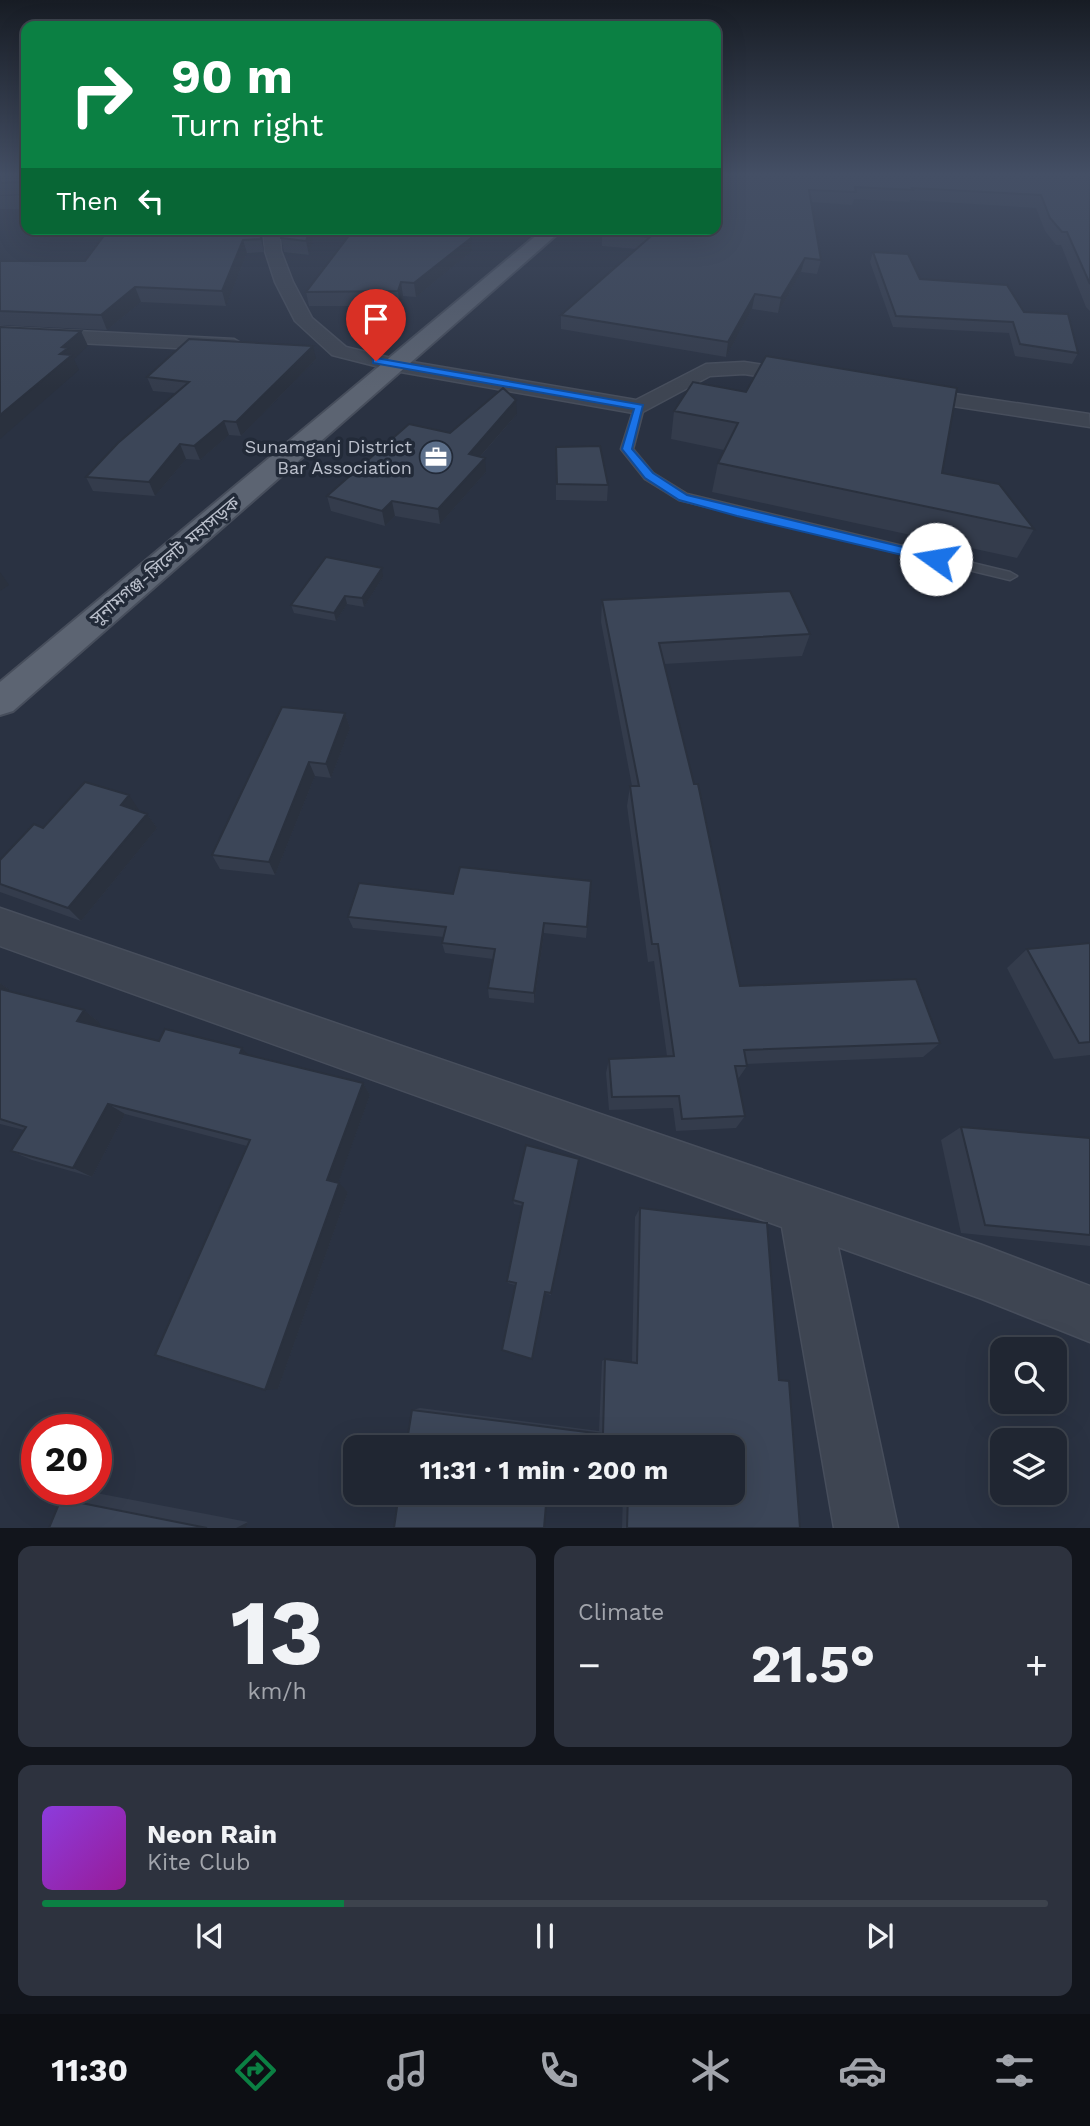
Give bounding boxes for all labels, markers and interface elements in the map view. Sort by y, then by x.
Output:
text: 90 m [171,47,293,105]
icon: right [56,49,147,140]
text: Turn right [171,106,323,144]
icon: left [132,182,170,220]
text: Then [56,186,118,216]
pin [346,289,406,361]
icon: arrive [357,300,395,338]
place label: Sunamganj District Bar Association [245,436,412,478]
office icon: Sunamganj District Bar Association [417,438,455,476]
street label: সুনামগঞ্জ-সিলেট মহাসড়ক [85,492,244,630]
position arrow [899,522,973,596]
map controls [990,1337,1067,1505]
button: search [990,1337,1067,1414]
speed limit sign: 20 [21,1414,112,1505]
button: layers [990,1428,1067,1505]
text: 11:31 · 1 min · 200 m [420,1455,668,1485]
text: 13 [230,1579,324,1686]
text: Climate [578,1599,664,1626]
text: 21.5° [751,1634,875,1695]
text: − [578,1643,601,1687]
text: + [1025,1643,1048,1687]
text: km/h [247,1678,307,1705]
text: Neon Rain [147,1819,277,1849]
text: Kite Club [147,1849,250,1876]
icon: previous [191,1917,229,1955]
icon: pause [526,1917,564,1955]
icon: next [861,1917,899,1955]
icon: directions [231,2046,280,2095]
icon: music [383,2046,432,2095]
icon: phone [534,2046,583,2095]
icon: climate [686,2046,735,2095]
icon: car [838,2046,887,2095]
icon: filters [990,2046,1039,2095]
text: 11:30 [51,2051,128,2089]

